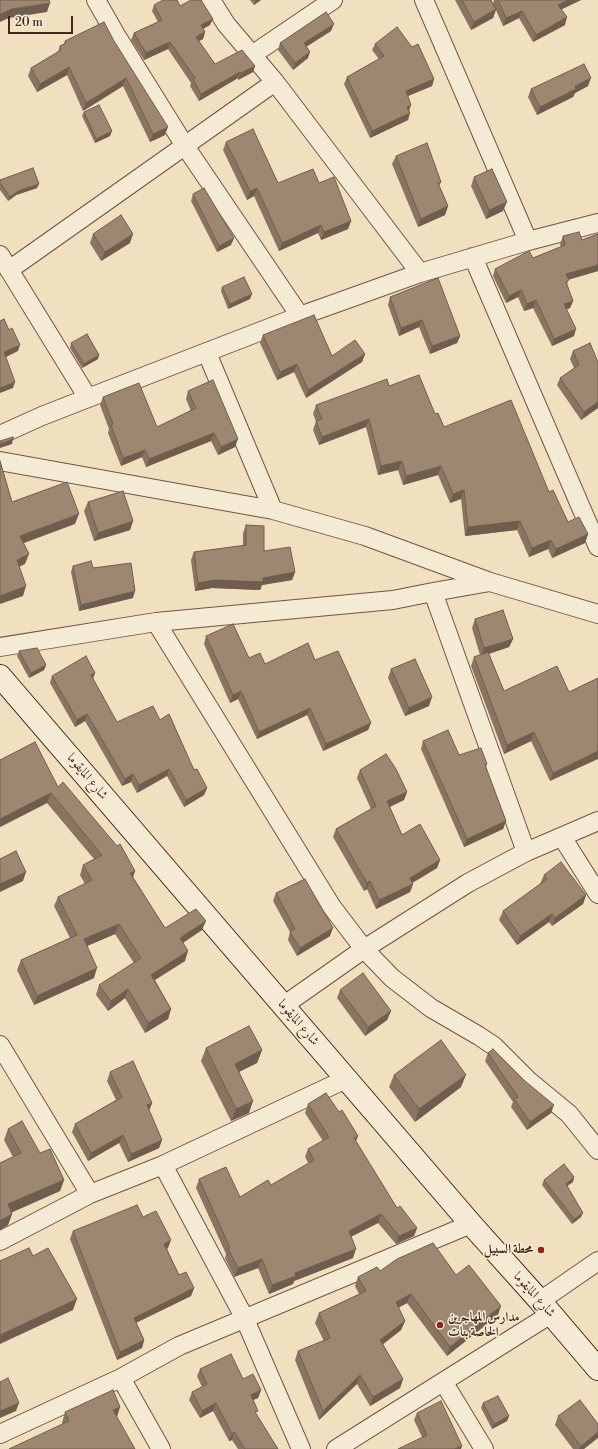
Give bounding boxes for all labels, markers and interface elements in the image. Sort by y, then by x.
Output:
scale bar [10,8,75,34]
text: 20 m [15,15,43,30]
street label: شارع المايقوما [63,751,111,803]
street label: شارع المايقوما [274,997,322,1049]
place label: محطة السبيل [484,1242,533,1258]
marker: محطة السبيل [536,1245,546,1255]
street label: شارع المايقوما [510,1269,558,1321]
place label: مدارس المهاجرين الخاصة بنات [448,1310,519,1341]
marker: مدارس المهاجرين الخاصة بنات [435,1320,445,1330]

